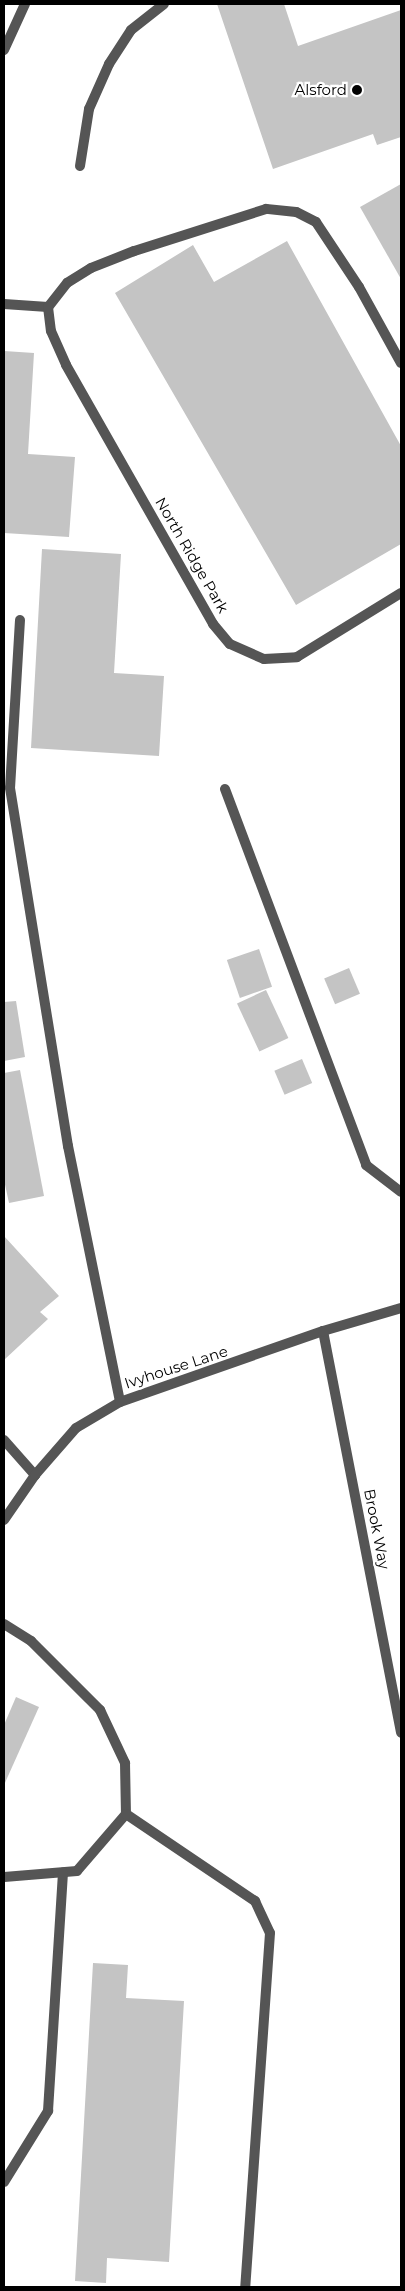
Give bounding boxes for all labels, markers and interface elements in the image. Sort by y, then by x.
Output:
place label: Alsford [295,81,347,99]
marker: Alsford [351,84,363,96]
street label: North Ridge Park [152,494,232,616]
street label: Ivyhouse Lane [122,1342,230,1392]
street label: Brook Way [360,1487,394,1571]

